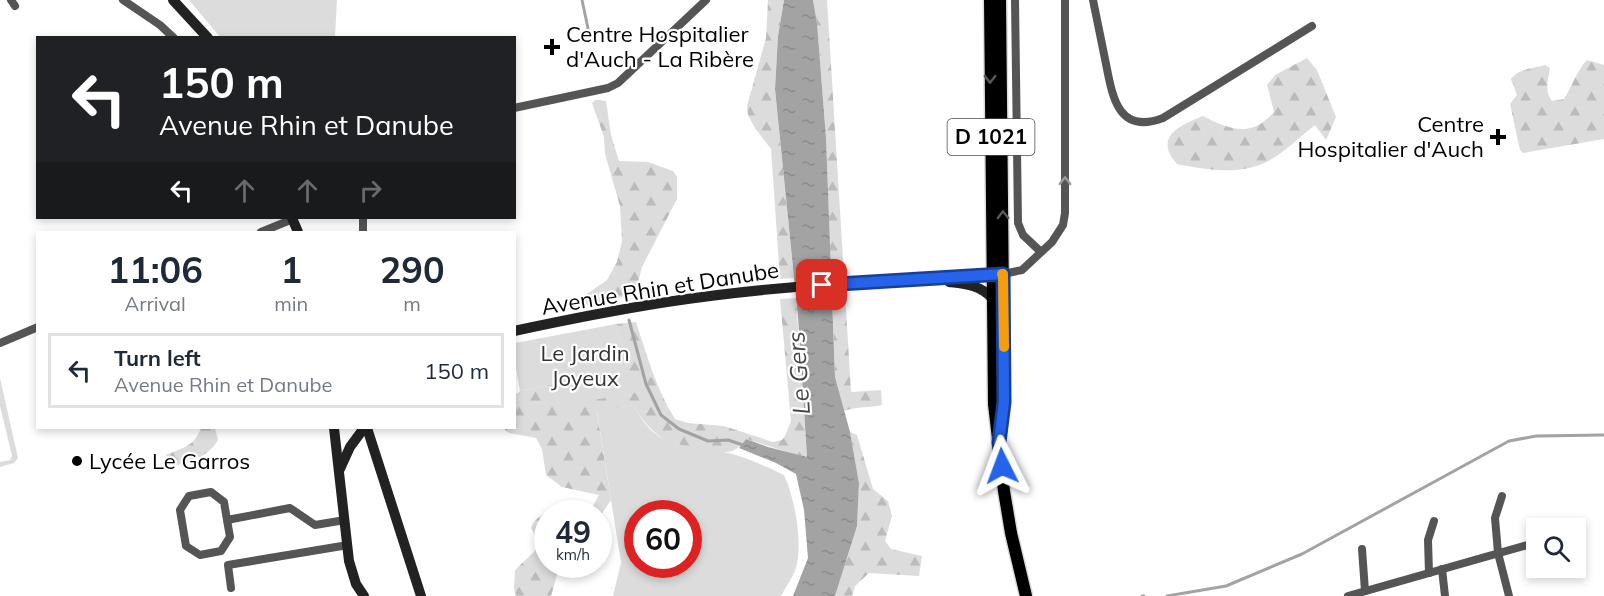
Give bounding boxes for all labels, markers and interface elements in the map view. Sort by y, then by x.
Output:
place label: Centre Hospitalier d'Auch - La Ribère [566,20,754,73]
marker: Centre Hospitalier d'Auch - La Ribère [543,38,561,56]
text: 150 m [159,56,284,109]
icon: left [60,60,138,138]
one-way arrow [984,75,996,84]
text: Avenue Rhin et Danube [159,108,454,142]
place label: Centre Hospitalier d'Auch [1297,110,1484,163]
road number: D 1021 [948,119,1034,155]
marker: Centre Hospitalier d'Auch [1489,128,1507,146]
icon: left [165,174,198,207]
icon: ahead [228,174,261,207]
icon: ahead [291,174,324,207]
icon: right [354,174,387,207]
one-way arrow [1059,176,1071,185]
one-way arrow [997,211,1009,220]
text: 11:06 [107,247,203,292]
text: 1 [280,247,302,292]
text: 290 [380,247,445,292]
street label: Avenue Rhin et Danube [539,255,781,321]
pin [796,259,847,310]
icon: arrive [805,268,838,301]
text: Arrival [125,291,186,316]
text: min [274,291,308,316]
text: m [403,291,421,316]
water label: Le Gers [780,330,816,416]
park label: Le Jardin Joyeux [540,339,630,392]
text: Turn left [114,344,201,372]
icon: left [63,354,96,387]
text: 150 m [424,357,489,385]
text: Avenue Rhin et Danube [114,372,332,397]
position arrow [970,434,1034,498]
place label: Lycée Le Garros [89,447,250,475]
marker: Lycée Le Garros [70,454,84,468]
speed limit sign: 60 [624,500,702,578]
text: 49 [555,513,591,551]
map controls [1526,518,1586,578]
button: search [1526,518,1586,578]
text: km/h [556,545,590,564]

